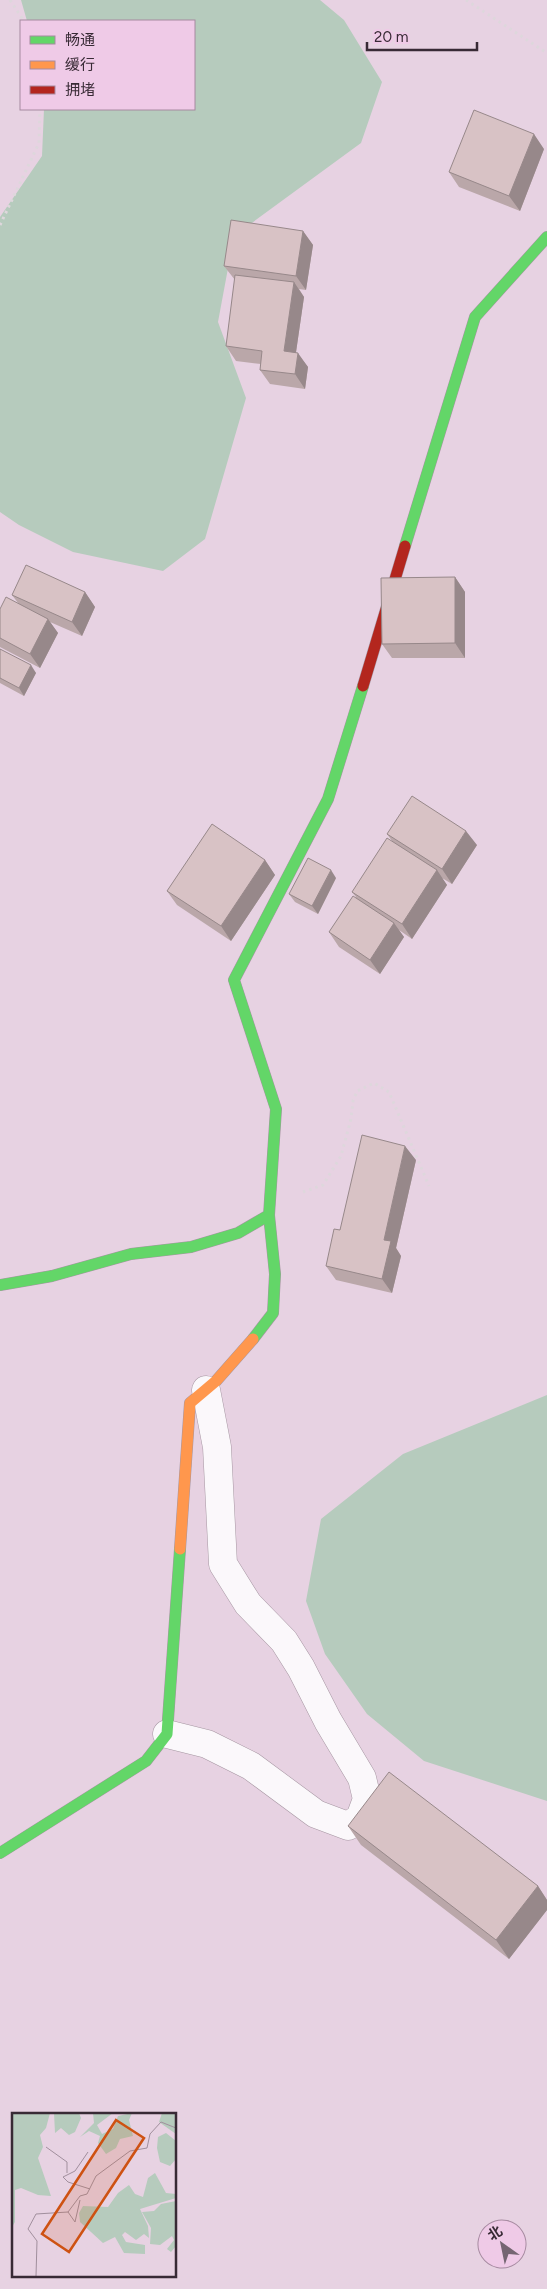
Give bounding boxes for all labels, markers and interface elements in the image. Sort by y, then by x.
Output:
legend [20,20,195,110]
scale bar [367,20,477,52]
text: 20 m [374,28,408,46]
text: 畅通 [65,31,95,49]
text: 缓行 [65,56,95,74]
text: 拥堵 [65,81,95,99]
inset map [12,2113,176,2276]
north arrow [477,2219,527,2269]
text: 北 [485,2223,506,2244]

